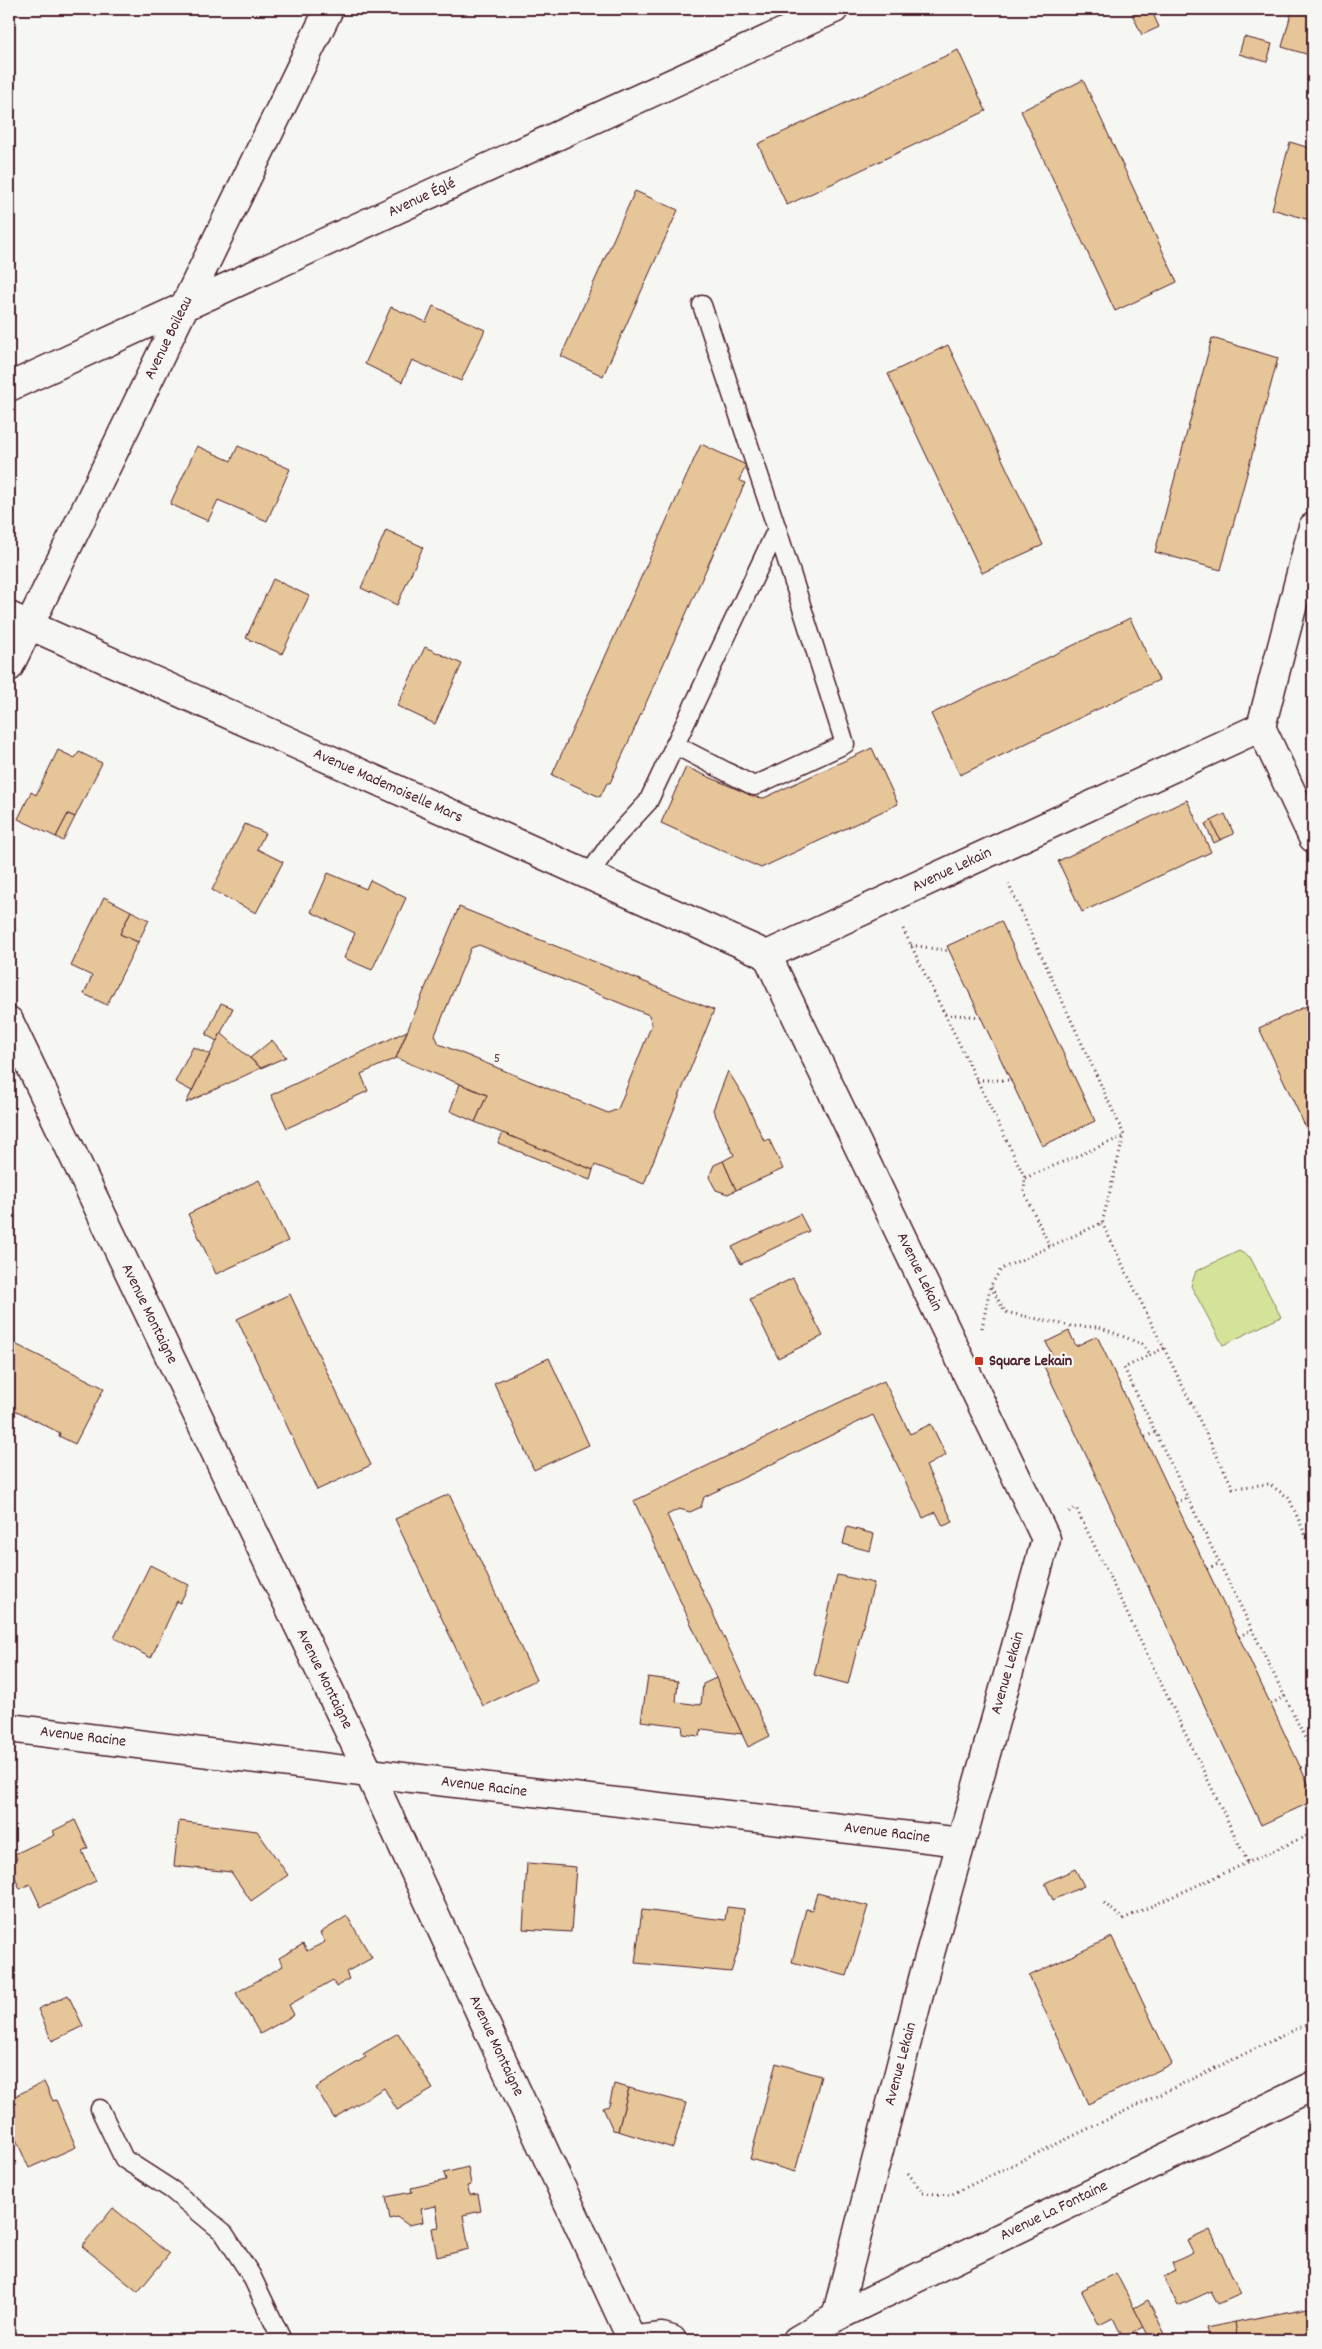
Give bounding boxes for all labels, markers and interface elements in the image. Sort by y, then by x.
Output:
street label: Avenue Églé [384,172,460,224]
street label: Avenue Boileau [139,292,199,384]
street label: Avenue Mademoiselle Mars [310,743,467,829]
street label: Avenue Lekain [908,842,996,898]
house number: 5 [494,1049,500,1069]
street label: Avenue Lekain [890,1229,948,1315]
street label: Avenue Montaigne [115,1260,183,1368]
place label: Square Lekain [989,1350,1072,1373]
marker: Square Lekain [973,1355,985,1367]
street label: Avenue Montaigne [290,1625,358,1733]
street label: Avenue Lekain [985,1629,1031,1717]
street label: Avenue Racine [39,1720,127,1754]
street label: Avenue Racine [440,1770,528,1804]
street label: Avenue Racine [843,1816,931,1850]
street label: Avenue Montaigne [463,1992,529,2100]
street label: Avenue Lekain [879,2020,923,2108]
street label: Avenue La Fontaine [996,2175,1112,2247]

